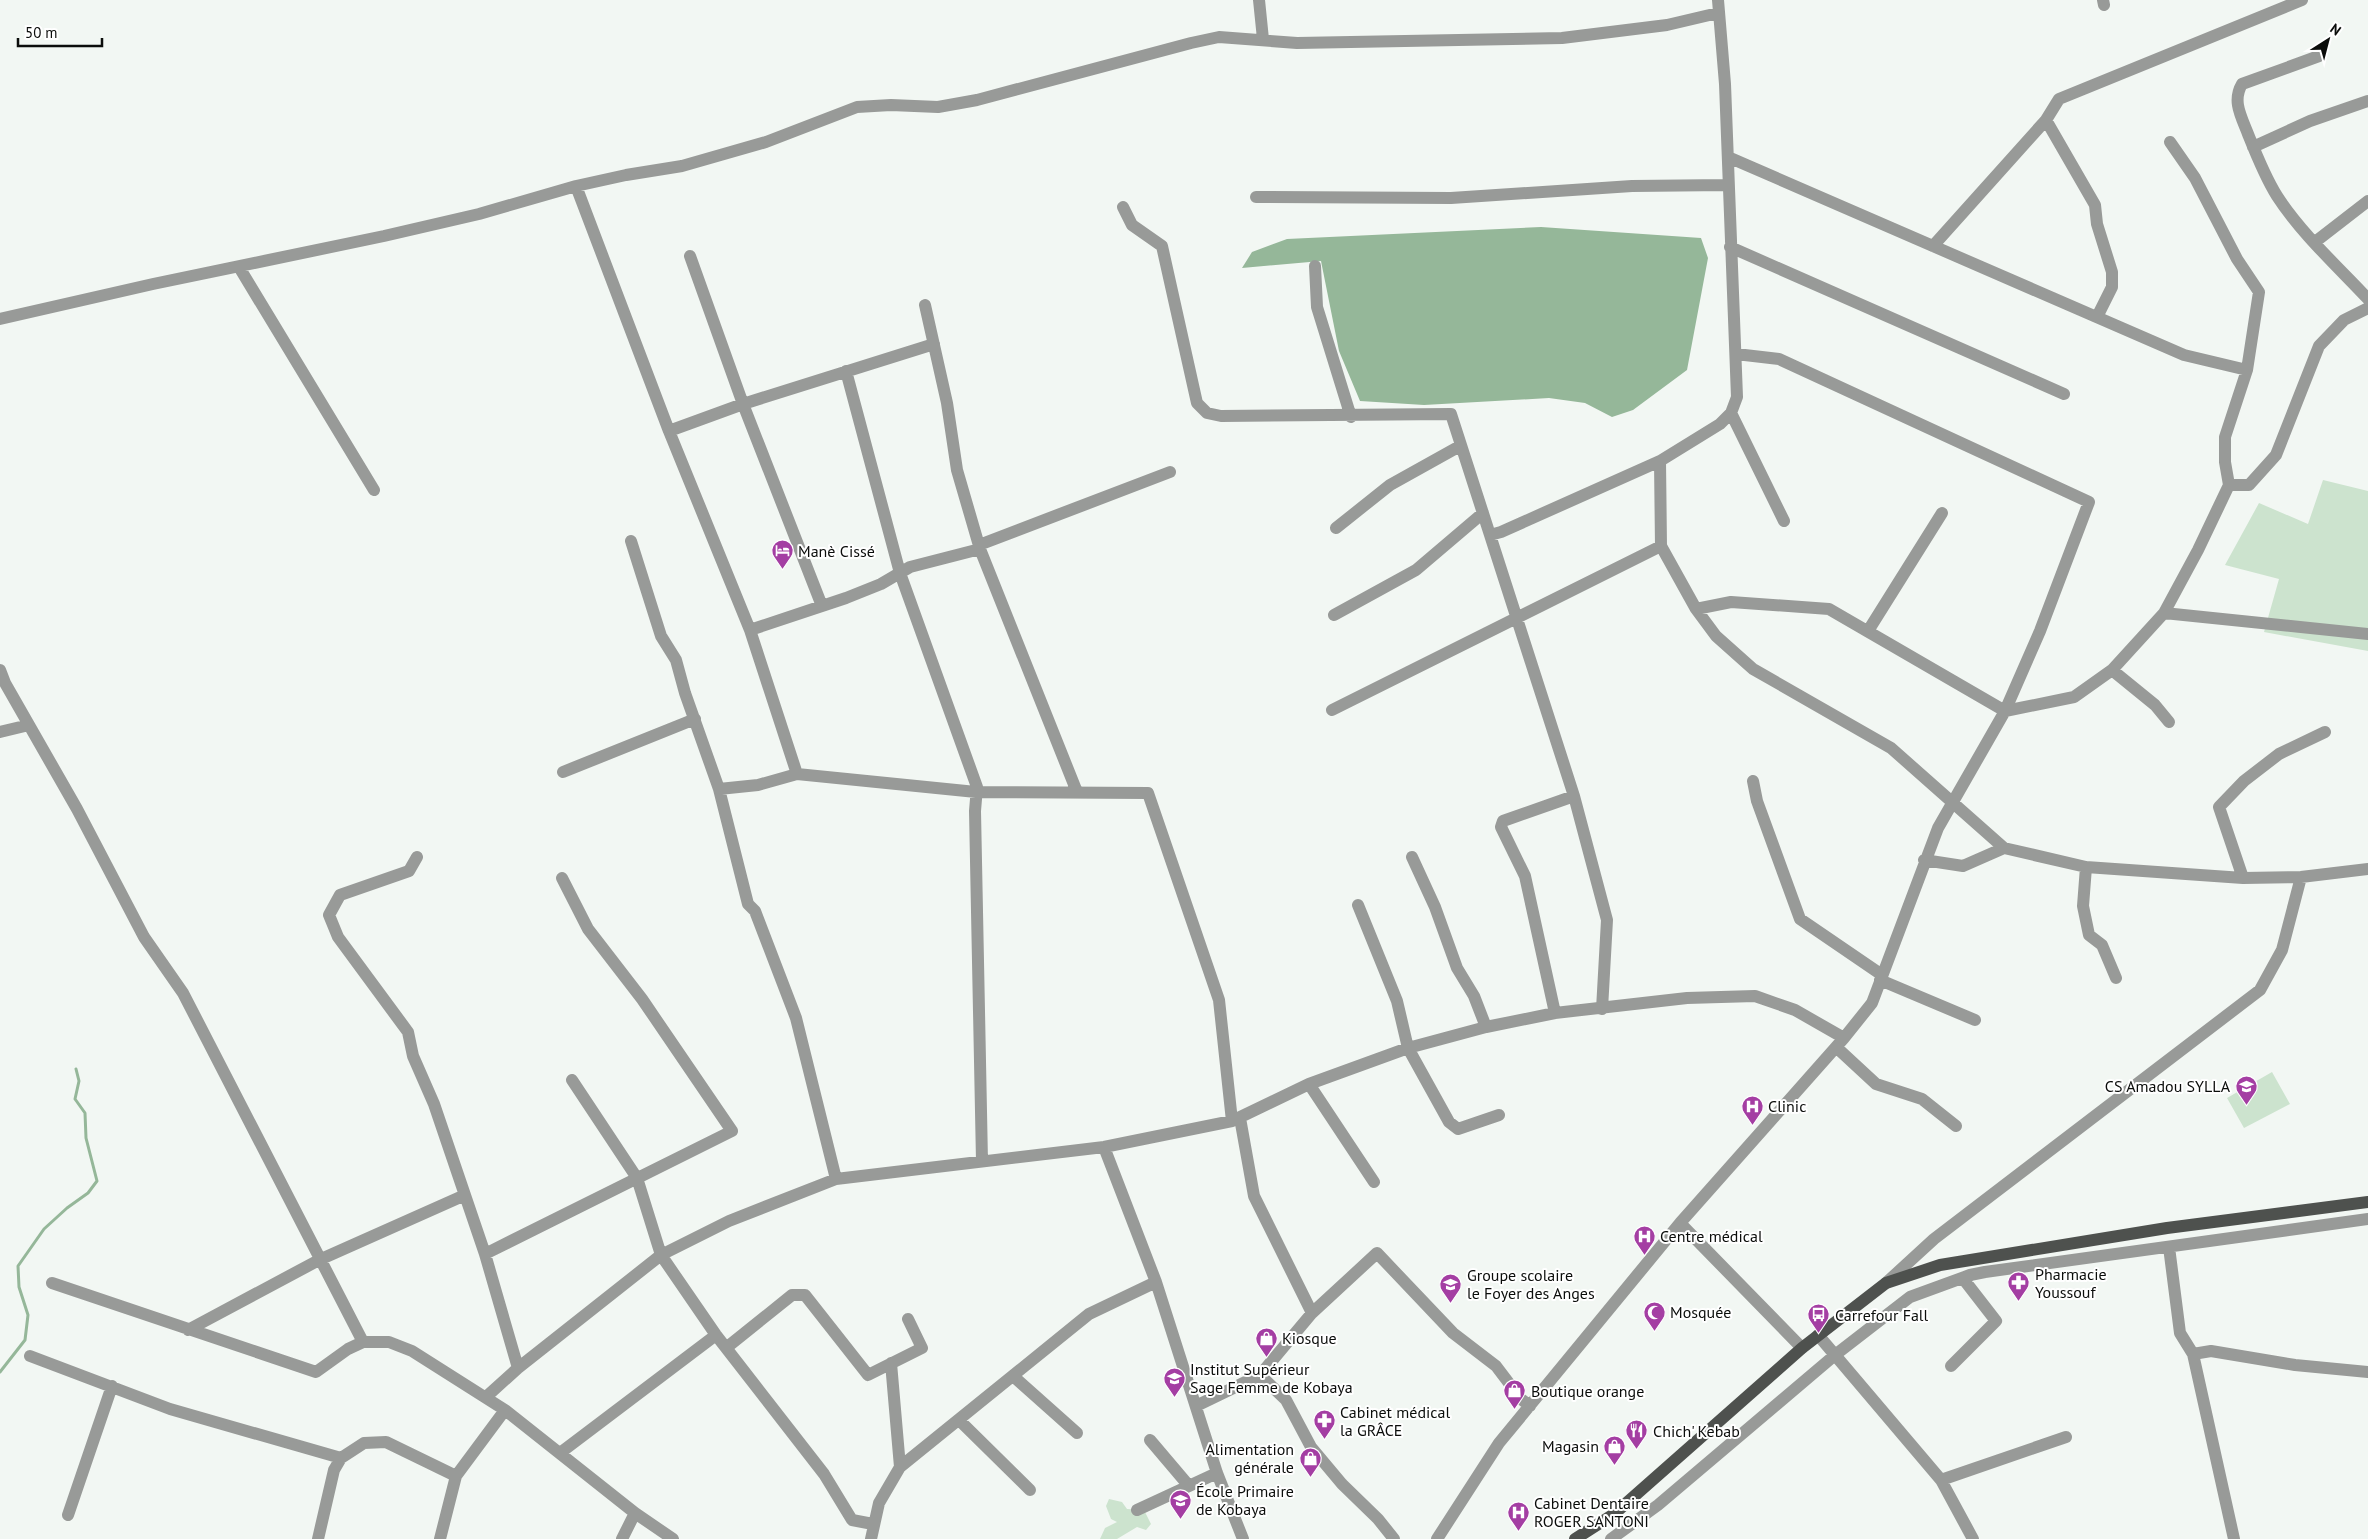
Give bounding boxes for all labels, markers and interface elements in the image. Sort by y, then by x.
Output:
scale bar [18,15,101,47]
north arrow [2303,15,2353,65]
text: N [2327,19,2345,39]
text: 50 m [25,23,58,42]
hotel icon: Manè Cissé [770,539,794,570]
place label: Manè Cissé [798,541,875,561]
school or university icon: CS Amadou SYLLA [2234,1074,2258,1105]
place label: CS Amadou SYLLA [2105,1076,2231,1096]
hospital icon: Clinic [1740,1094,1764,1125]
place label: Clinic [1768,1096,1806,1116]
hospital icon: Centre médical [1632,1224,1656,1255]
place label: Centre médical [1660,1226,1763,1246]
place label: Pharmacie Youssouf [2035,1264,2107,1302]
place label: Groupe scolaire le Foyer des Anges [1467,1265,1595,1303]
pharmacy icon: Pharmacie Youssouf [2007,1271,2031,1302]
school or university icon: Groupe scolaire le Foyer des Anges [1439,1272,1463,1303]
mosque icon: Mosquée [1642,1300,1666,1331]
place label: Mosquée [1670,1302,1731,1322]
bus stop icon: Carrefour Fall [1807,1303,1831,1334]
place label: Carrefour Fall [1835,1305,1929,1325]
shop icon: Kiosque [1254,1326,1278,1357]
place label: Kiosque [1282,1328,1337,1348]
place label: Institut Supérieur Sage Femme de Kobaya [1190,1359,1353,1397]
school or university icon: Institut Supérieur Sage Femme de Kobaya [1162,1366,1186,1397]
shop icon: Boutique orange [1503,1379,1527,1410]
place label: Boutique orange [1531,1381,1644,1401]
place label: Cabinet médical la GRÂCE [1340,1402,1450,1440]
pharmacy icon: Cabinet médical la GRÂCE [1312,1409,1336,1440]
restaurant icon: Chich' Kebab [1625,1419,1649,1450]
place label: Chich' Kebab [1653,1421,1740,1441]
shop icon: Magasin [1603,1434,1627,1465]
place label: Magasin [1542,1436,1599,1456]
place label: Alimentation générale [1205,1439,1294,1477]
shop icon: Alimentation générale [1298,1446,1322,1477]
place label: École Primaire de Kobaya [1196,1481,1294,1519]
school or university icon: École Primaire de Kobaya [1168,1488,1192,1519]
place label: Cabinet Dentaire ROGER SANTONI [1534,1493,1649,1531]
hospital icon: Cabinet Dentaire ROGER SANTONI [1506,1500,1530,1531]

